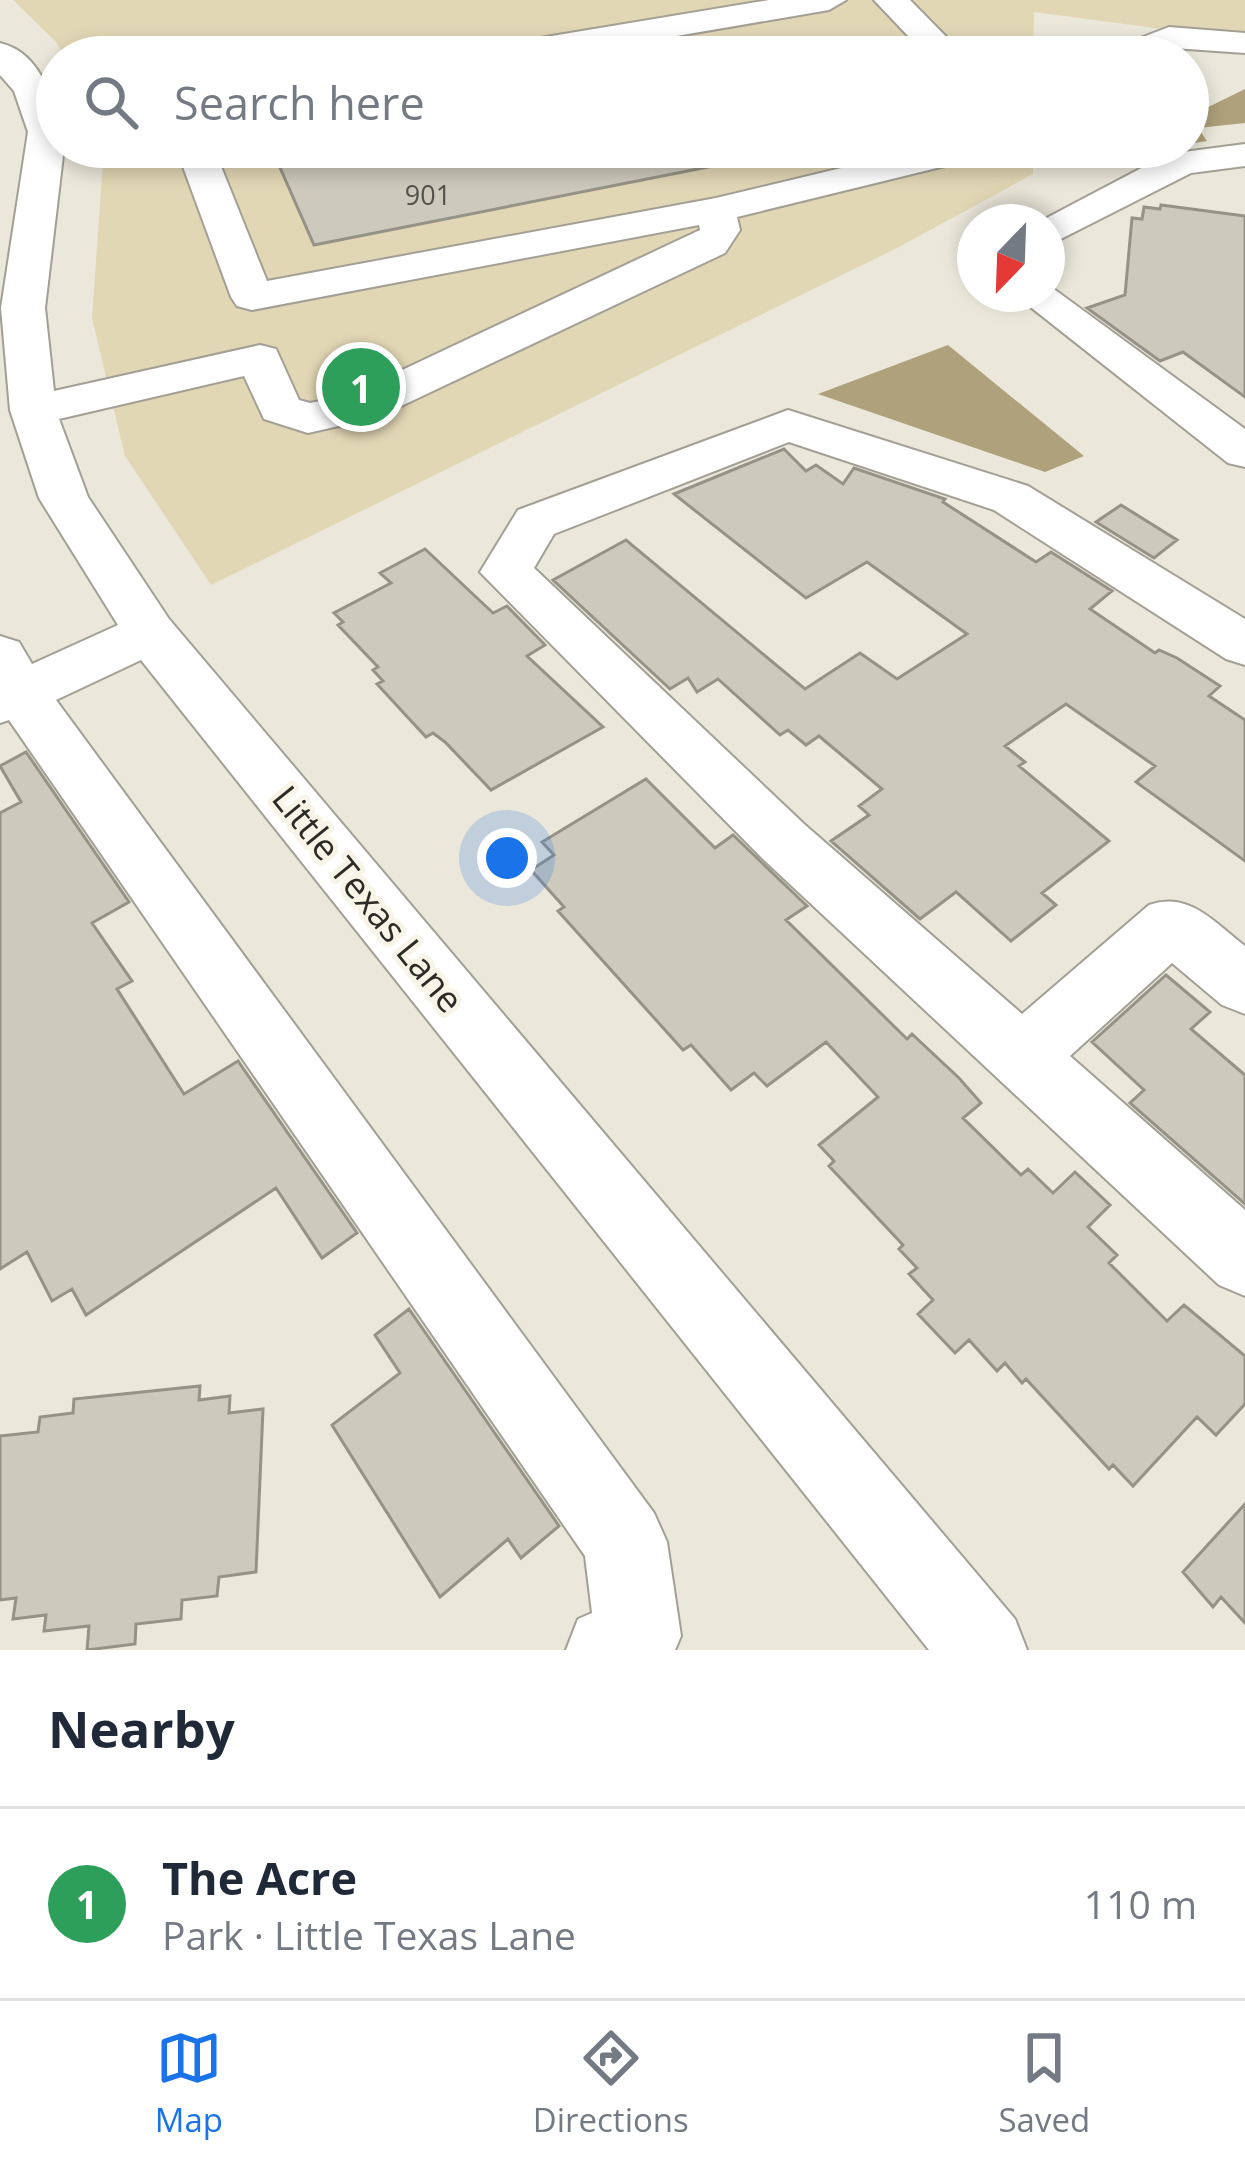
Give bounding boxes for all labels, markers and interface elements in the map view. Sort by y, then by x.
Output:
search box [36,36,1209,168]
icon: search [78,69,144,135]
text: Search here [174,72,425,133]
house number: 901 [405,176,451,213]
north arrow [957,204,1065,312]
pin: 1 [322,342,400,432]
street label: Little Texas Lane [262,775,475,1022]
your location [477,828,537,888]
text: Nearby [48,1693,235,1763]
text: The Acre [162,1847,357,1908]
text: 1 [76,1877,98,1930]
text: 110 m [1084,1877,1197,1930]
text: Park · Little Texas Lane [162,1908,576,1961]
tab: Map [155,2025,223,2142]
tab: Directions [533,2025,689,2142]
tab: Saved [998,2025,1090,2142]

